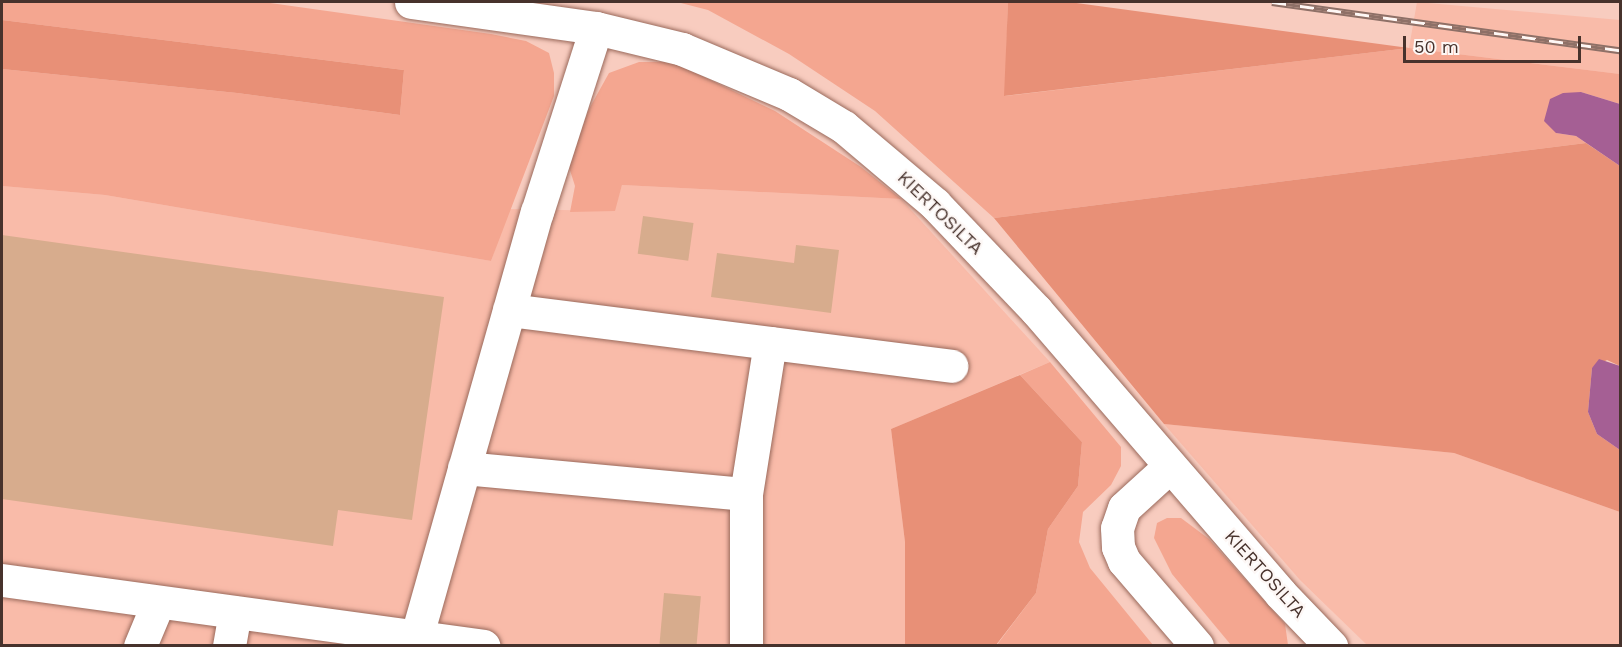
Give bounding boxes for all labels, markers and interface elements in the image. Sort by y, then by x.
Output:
scale bar [1406,24,1584,62]
text: 50 m [1414,36,1459,57]
street label: KIERTOSILTA [893,167,987,259]
street label: KIERTOSILTA [1220,526,1310,622]

